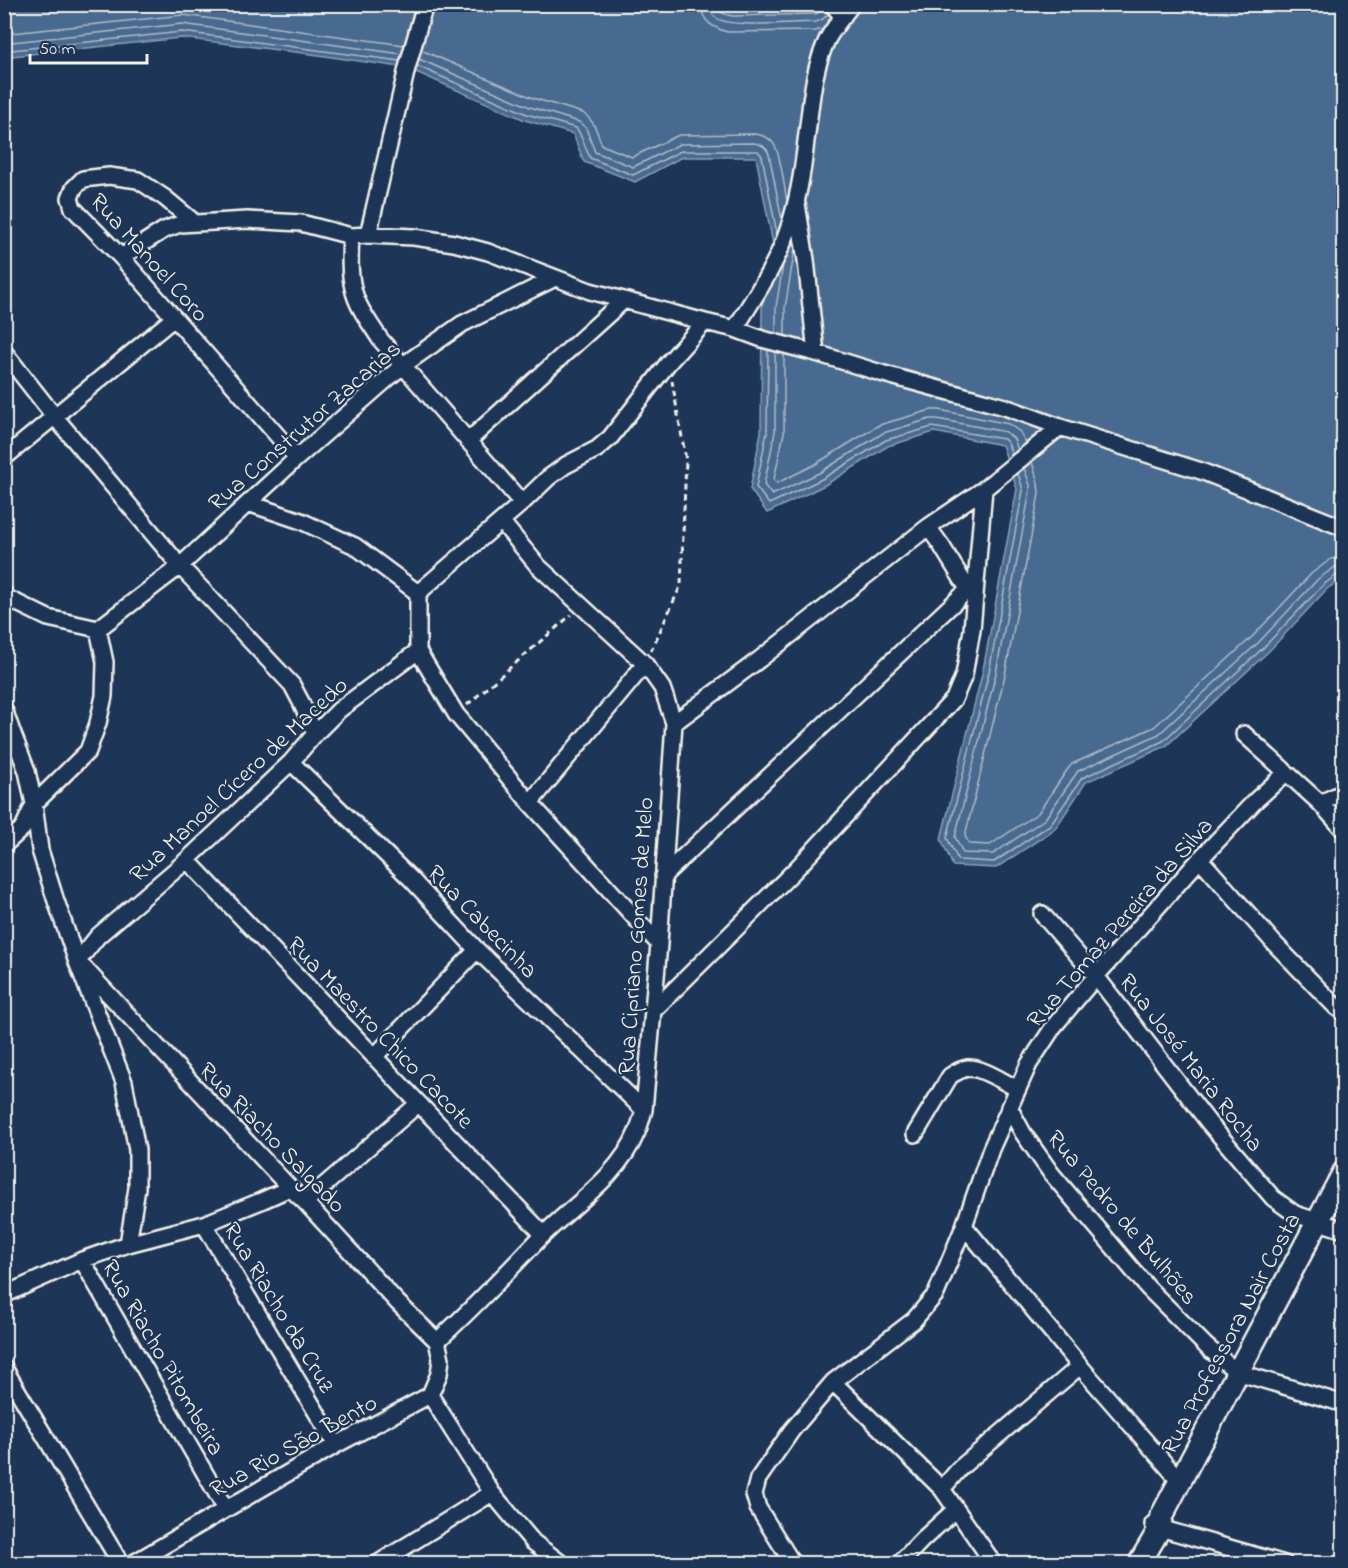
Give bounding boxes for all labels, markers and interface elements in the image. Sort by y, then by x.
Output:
scale bar [30,27,147,65]
text: 50 m [39,37,76,63]
street label: Rua Manoel Coro [80,186,216,331]
street label: Rua Construtor Zacarias [201,333,410,521]
street label: Rua Manoel Cícero de Macedo [122,670,357,892]
street label: Rua Cipriano Gomes de Melo [610,796,665,1076]
street label: Rua Tomaz Pereira da Silva [1019,811,1222,1037]
street label: Rua Cabecinha [418,858,545,988]
street label: Rua Maestro Chico Cacote [278,929,481,1138]
street label: Rua José Maria Rocha [1109,967,1271,1160]
street label: Rua Riacho Salgado [189,1055,353,1223]
street label: Rua Pedro de Bulhões [1037,1123,1205,1314]
street label: Rua Professora Nair Costa [1154,1207,1311,1461]
street label: Rua Riacho da Cruz [213,1216,343,1401]
street label: Rua Riacho Pitombeira [91,1254,232,1463]
street label: Rua Rio São Bento [204,1386,385,1508]

